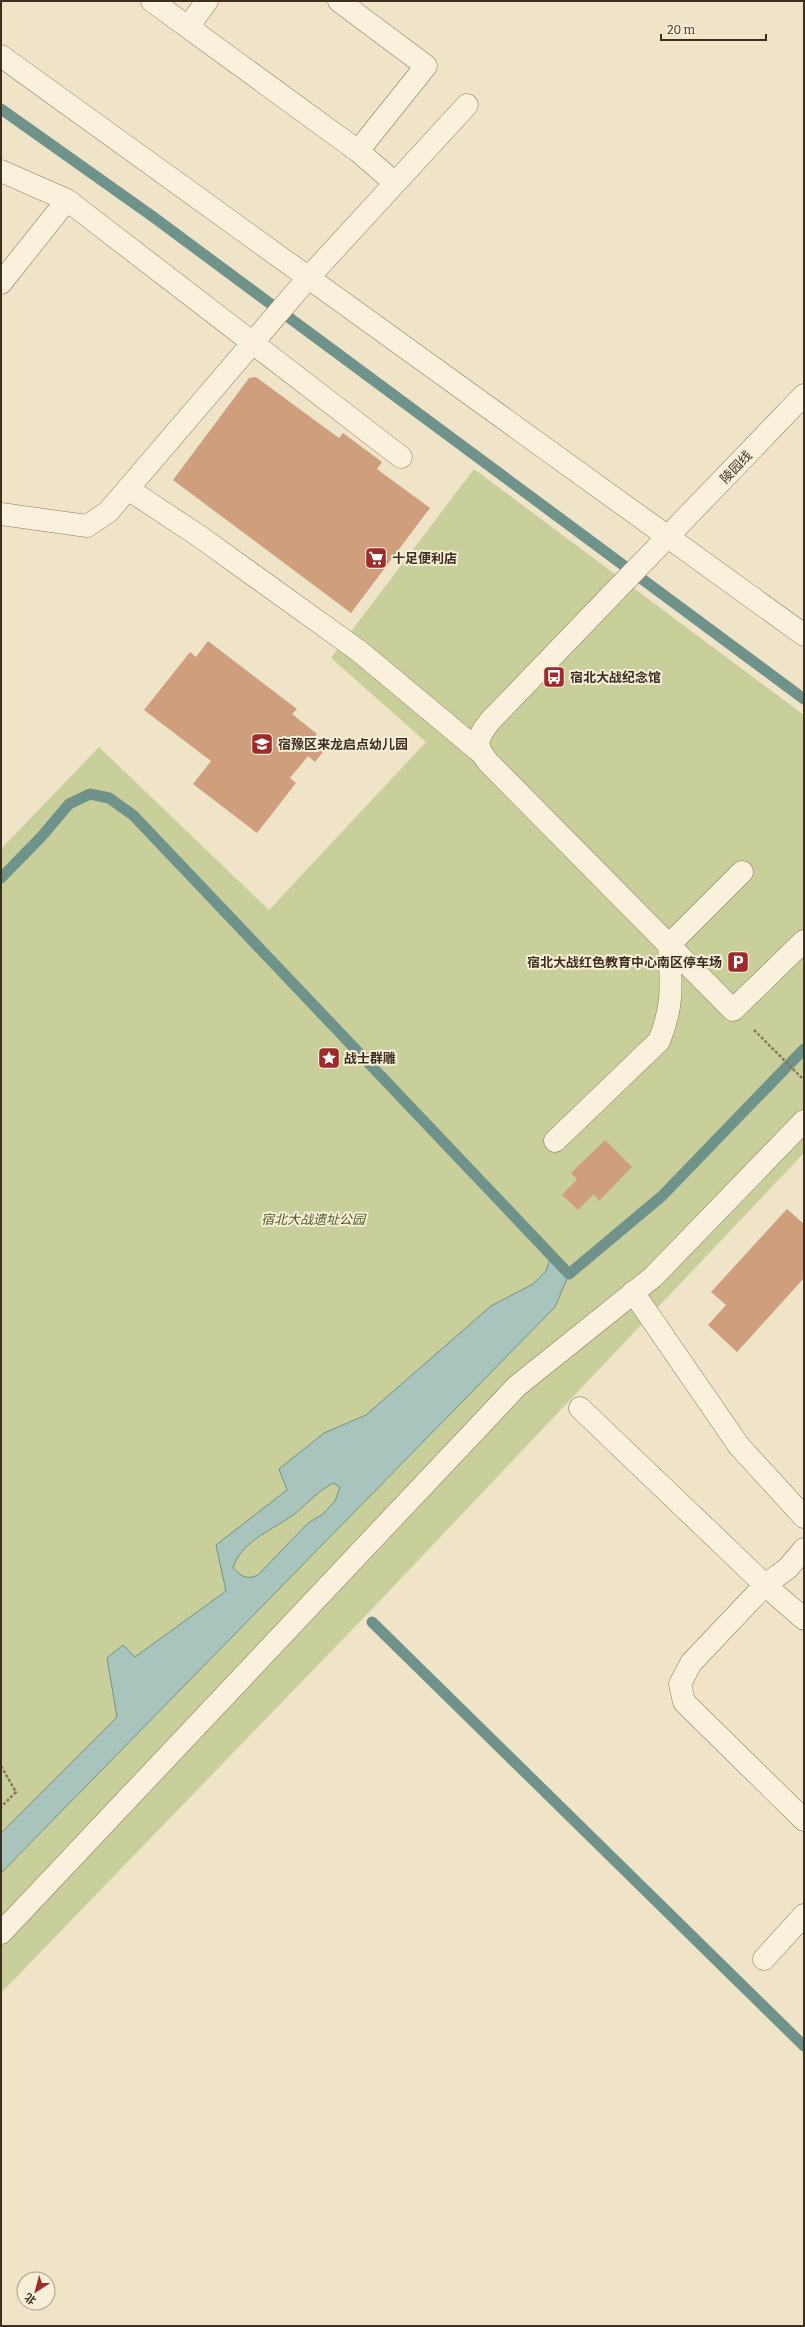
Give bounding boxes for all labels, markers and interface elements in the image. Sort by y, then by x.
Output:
scale bar [661,16,766,42]
text: 20 m [667,23,696,37]
street label: 陵园线 [717,448,755,486]
supermarket icon: 十足便利店 [363,545,389,571]
place label: 十足便利店 [392,551,457,566]
bus stop icon: 宿北大战纪念馆 [541,664,567,690]
place label: 宿北大战纪念馆 [570,670,661,685]
school or university icon: 宿豫区来龙启点幼儿园 [249,731,275,757]
place label: 宿豫区来龙启点幼儿园 [278,737,408,752]
parking icon: 宿北大战红色教育中心南区停车场 [725,949,751,975]
place label: 宿北大战红色教育中心南区停车场 [527,955,722,970]
place icon: 战士群雕 [316,1045,342,1071]
place label: 战士群雕 [344,1051,396,1066]
park label: 宿北大战遗址公园 [261,1212,367,1227]
north arrow [16,2271,56,2311]
text: 北 [22,2290,39,2307]

